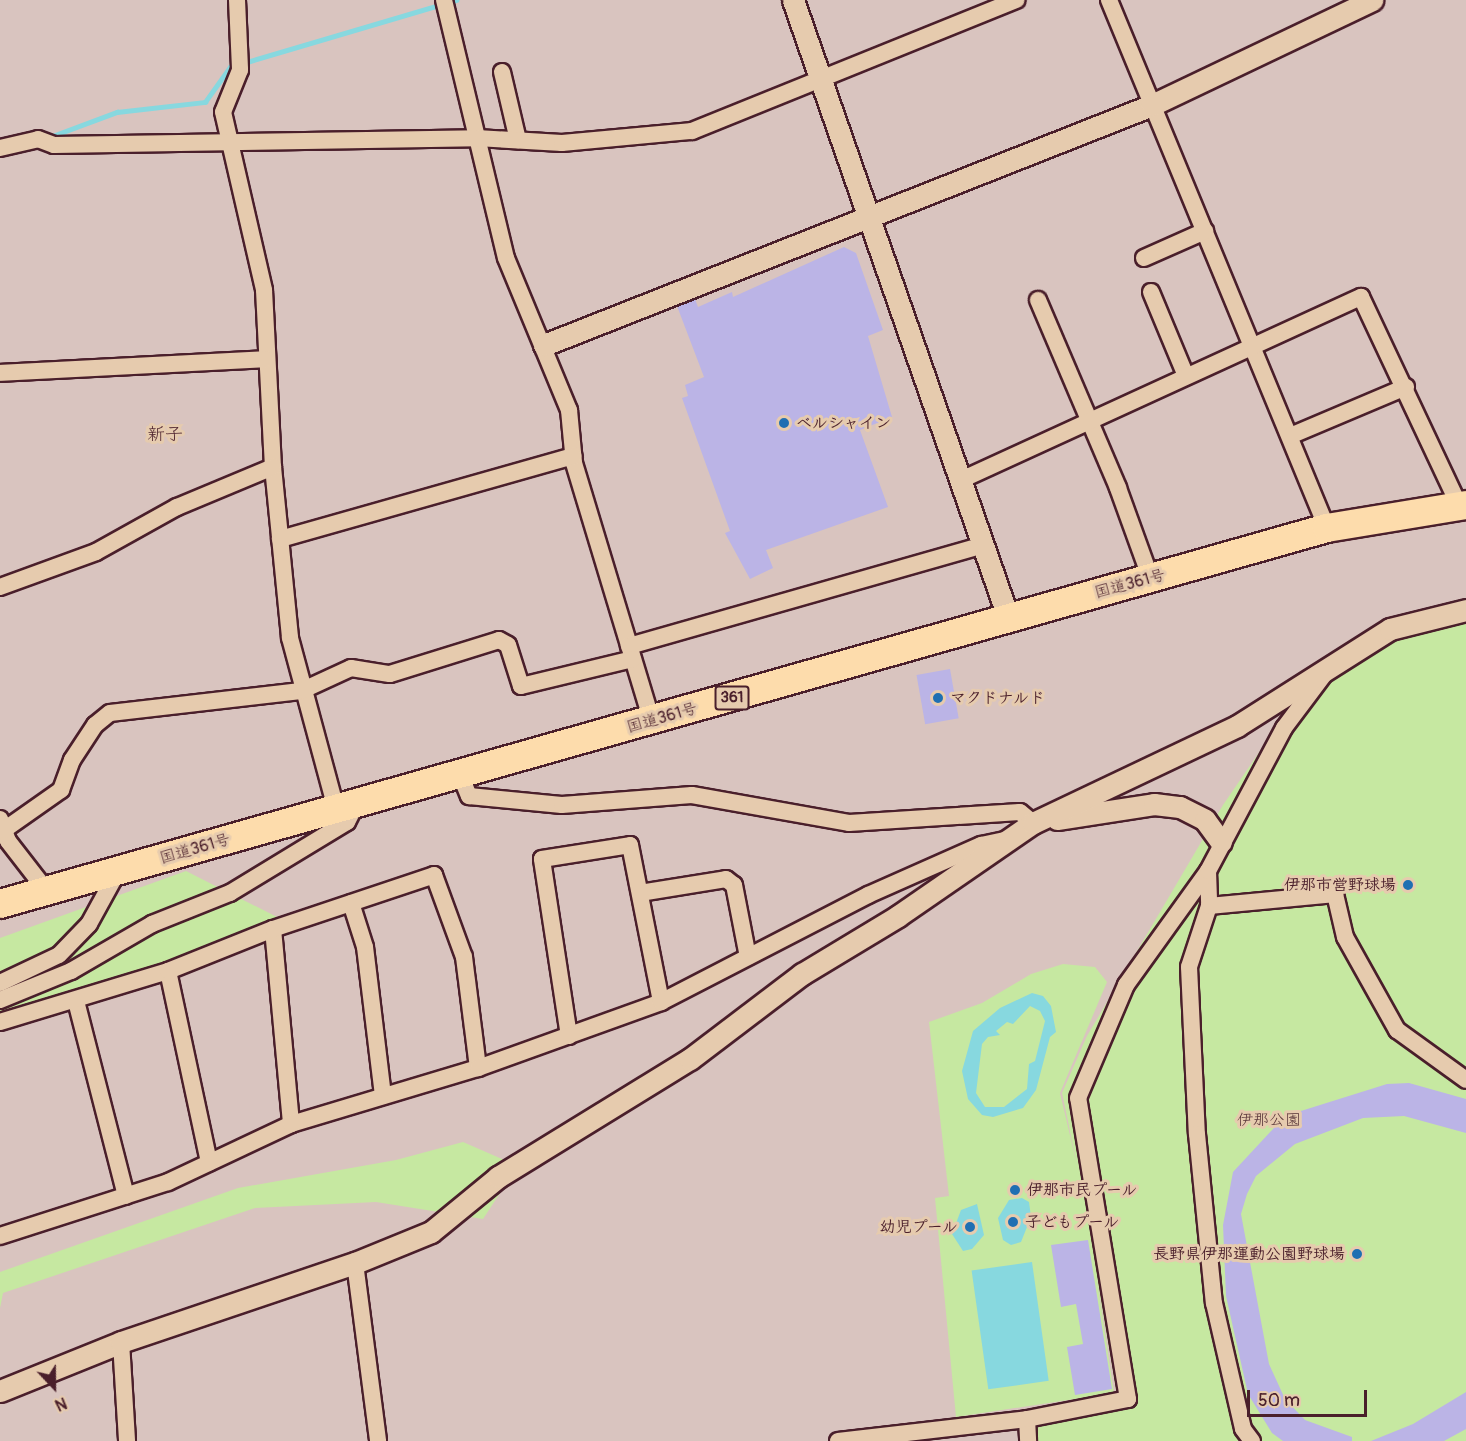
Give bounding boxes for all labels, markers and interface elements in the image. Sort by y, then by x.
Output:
place label: ベルシャイン [796,413,892,433]
marker: ベルシャイン [777,416,791,430]
district label: 新子 [147,424,183,446]
street label: 国道361号 [1093,565,1167,603]
road number: 361 [714,686,750,710]
place label: マクドナルド [950,688,1046,708]
marker: マクドナルド [931,691,945,705]
street label: 国道361号 [625,699,699,737]
street label: 国道361号 [158,830,232,868]
place label: 伊那市営野球場 [1284,875,1396,895]
marker: 伊那市営野球場 [1401,878,1415,892]
park label: 伊那公園 [1237,1110,1301,1130]
place label: 伊那市民プール [1027,1180,1138,1200]
marker: 伊那市民プール [1008,1183,1022,1197]
place label: 子どもプール [1025,1212,1120,1232]
marker: 子どもプール [1006,1215,1020,1229]
place label: 幼児プール [879,1217,958,1237]
marker: 幼児プール [963,1220,977,1234]
place label: 長野県伊那運動公園野球場 [1153,1244,1345,1264]
marker: 長野県伊那運動公園野球場 [1350,1247,1364,1261]
north arrow [24,1357,84,1417]
scale bar [1250,1378,1370,1416]
text: 50 m [1258,1389,1300,1412]
text: N [52,1392,70,1415]

